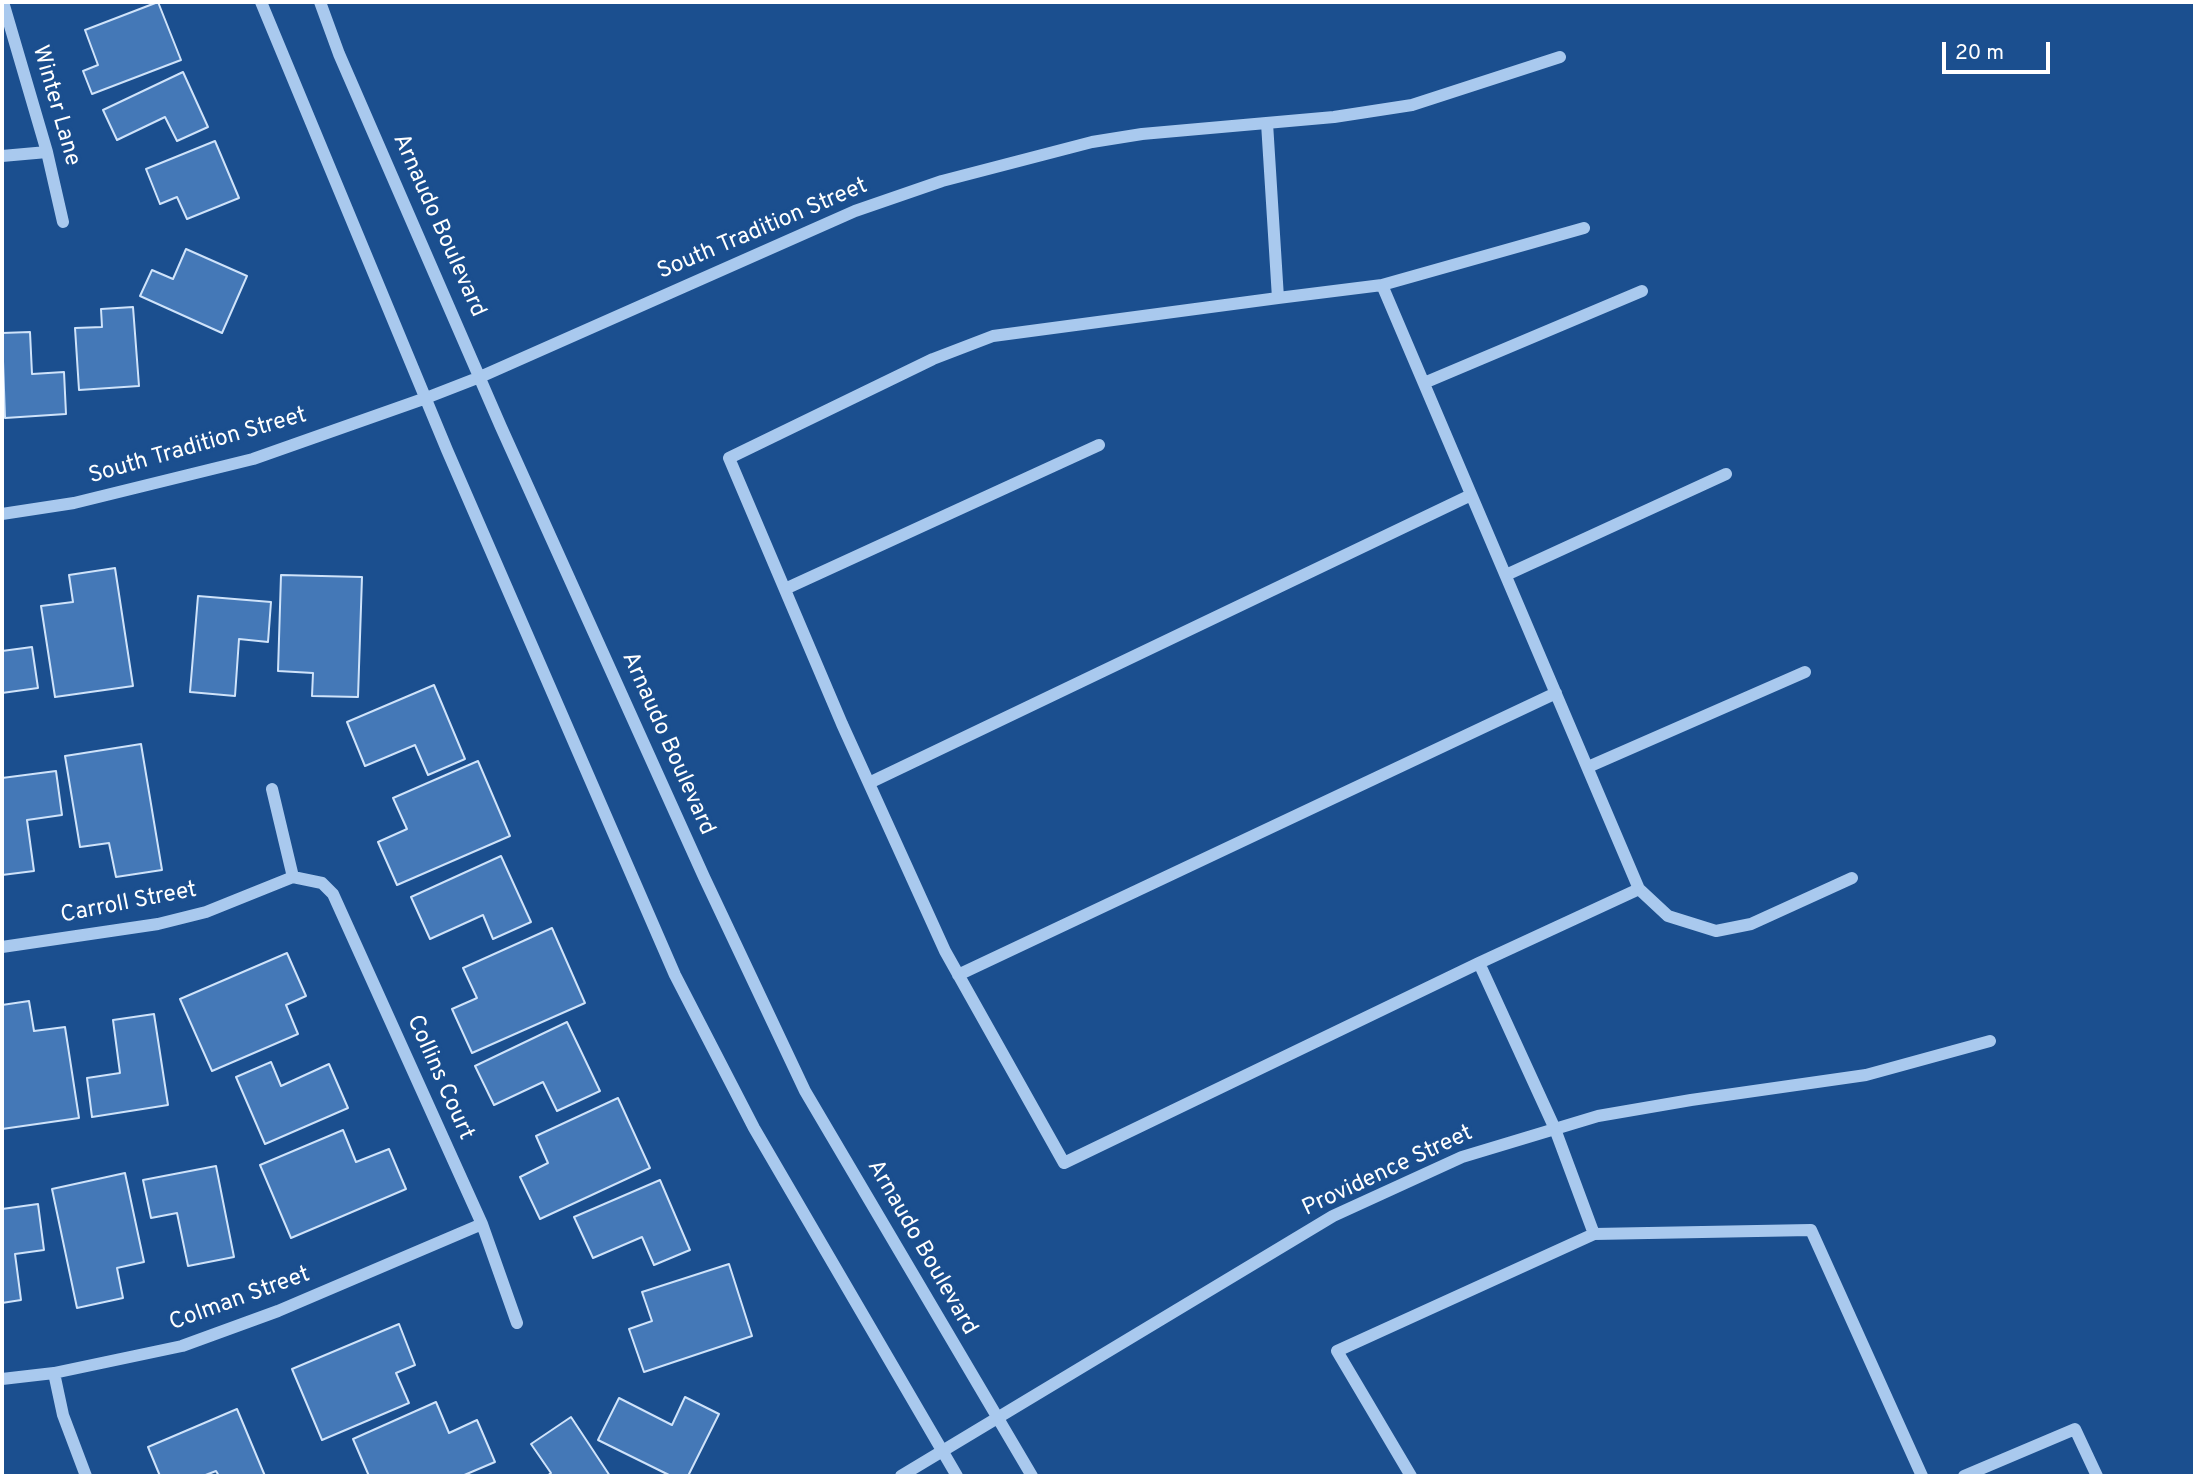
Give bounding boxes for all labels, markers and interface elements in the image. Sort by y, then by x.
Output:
scale bar [1945,28,2054,72]
text: 20 m [1955,40,2004,67]
street label: Winter Lane [25,43,85,169]
street label: Arnaudo Boulevard [385,130,491,322]
street label: South Tradition Street [654,173,872,287]
street label: South Tradition Street [86,403,310,491]
street label: Arnaudo Boulevard [614,648,720,840]
street label: Carroll Street [59,877,199,931]
street label: Collins Court [399,1011,479,1145]
street label: Providence Street [1298,1120,1478,1224]
street label: Arnaudo Boulevard [860,1156,982,1340]
street label: Colman Street [166,1262,314,1338]

